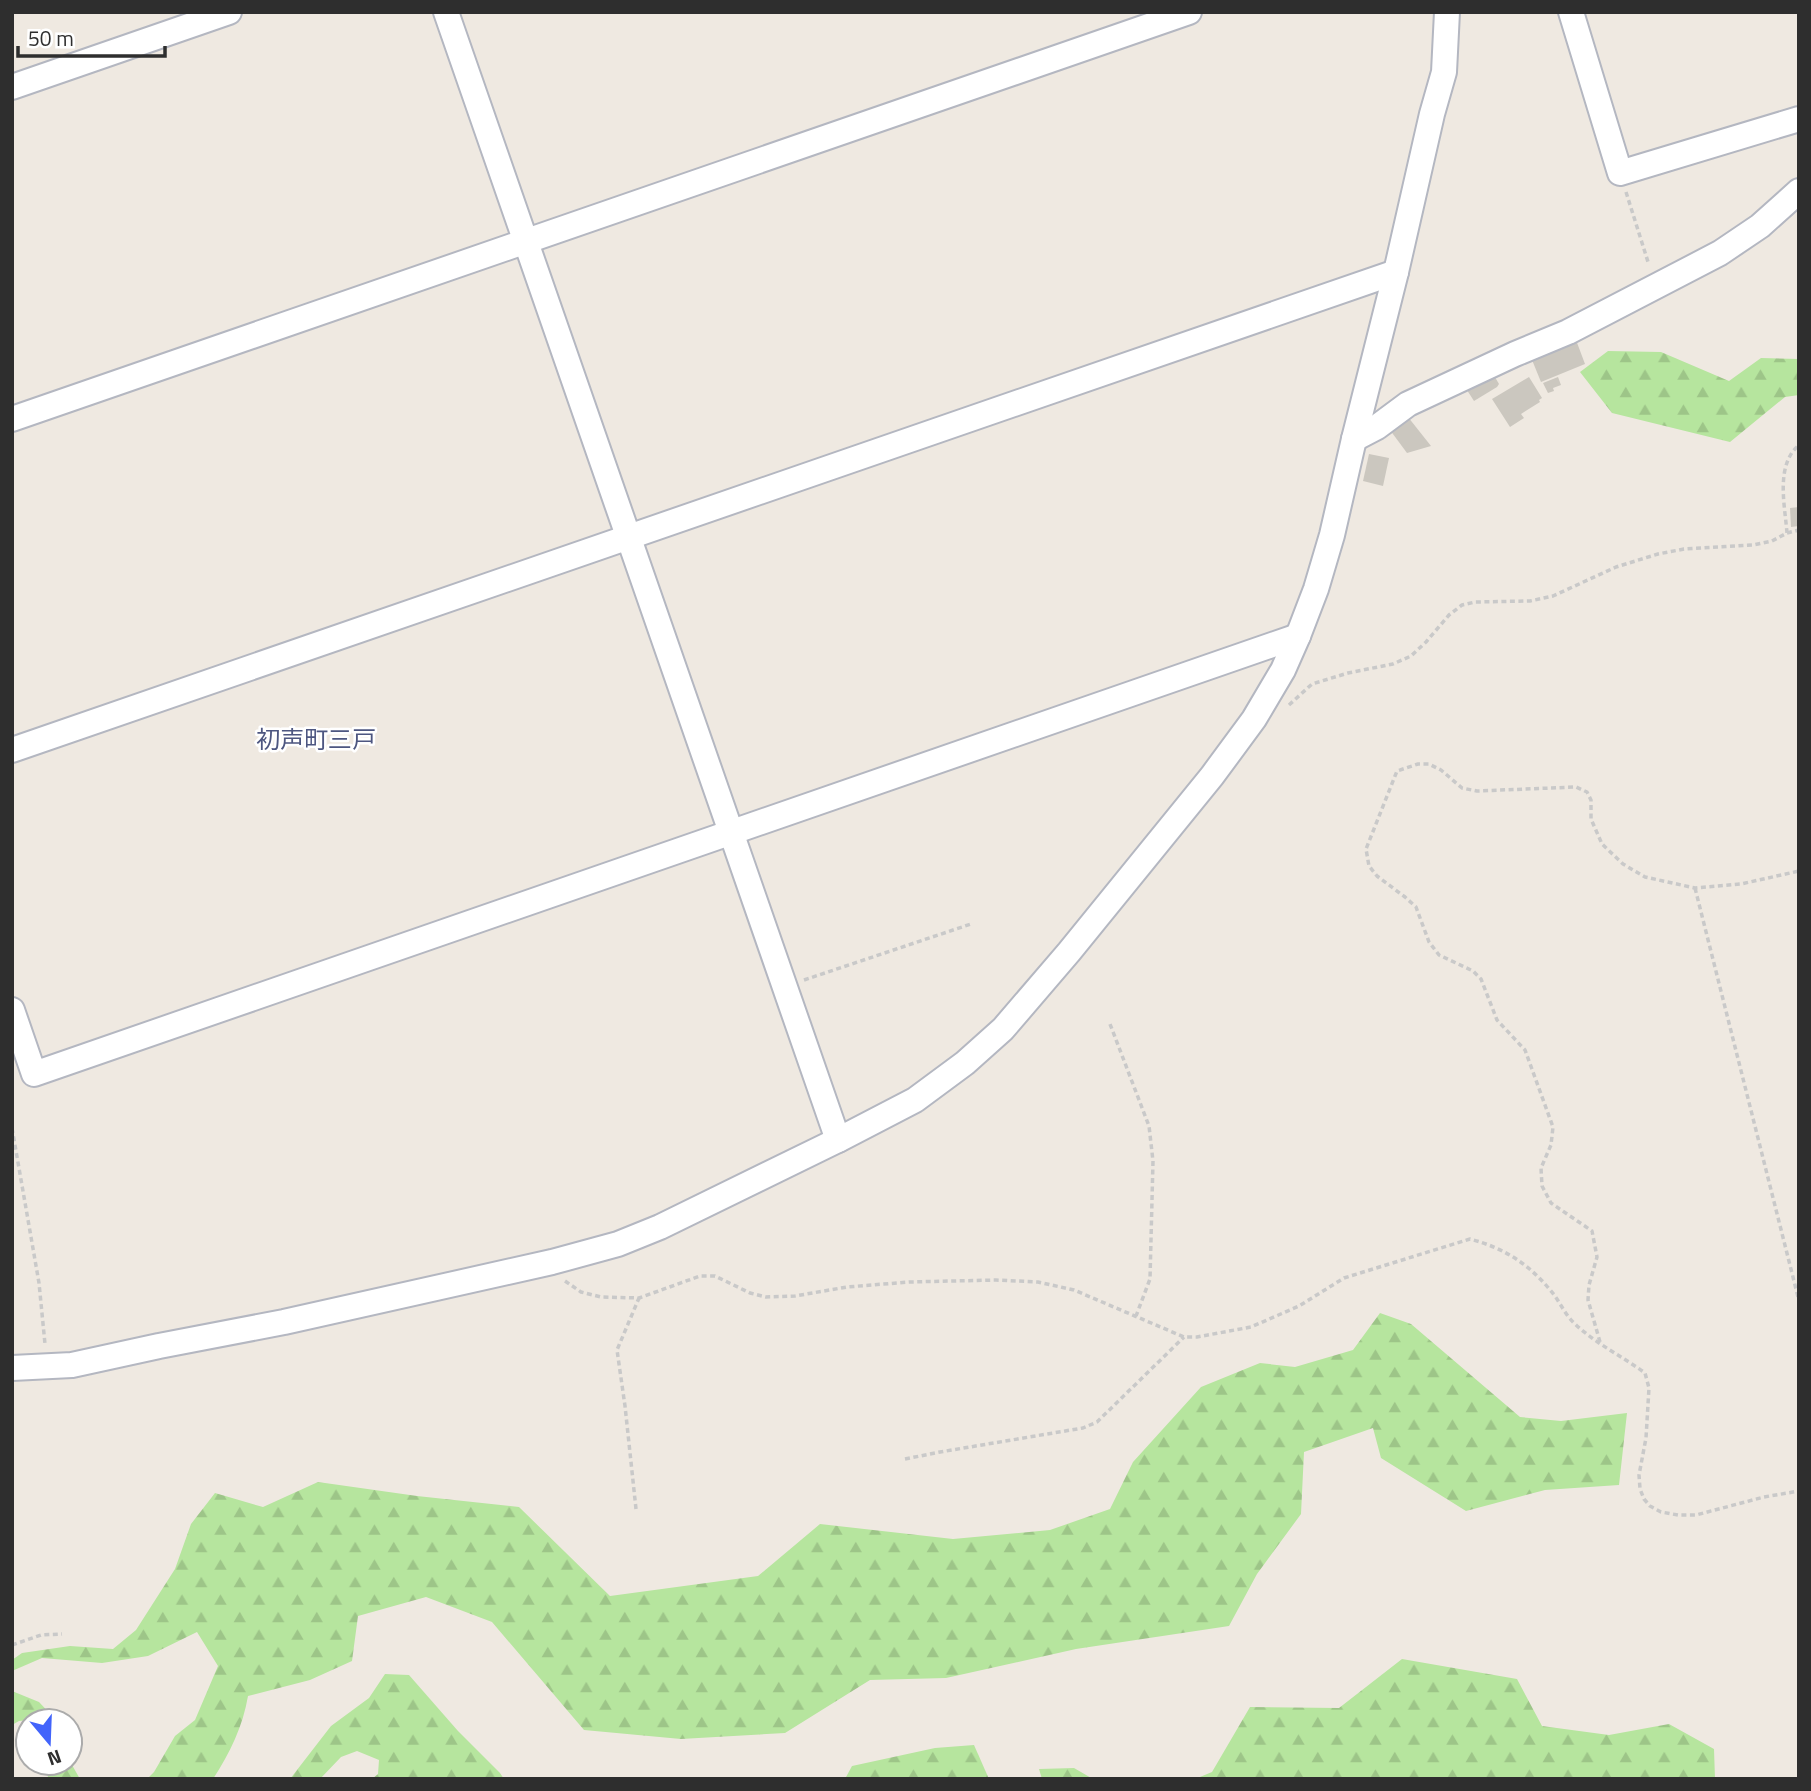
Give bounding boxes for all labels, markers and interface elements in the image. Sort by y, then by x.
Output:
scale bar [18,14,164,58]
text: 50 m [28,22,74,54]
district label: 初声町三戸 [256,721,376,757]
north arrow [14,1707,84,1777]
text: N [44,1743,66,1774]

